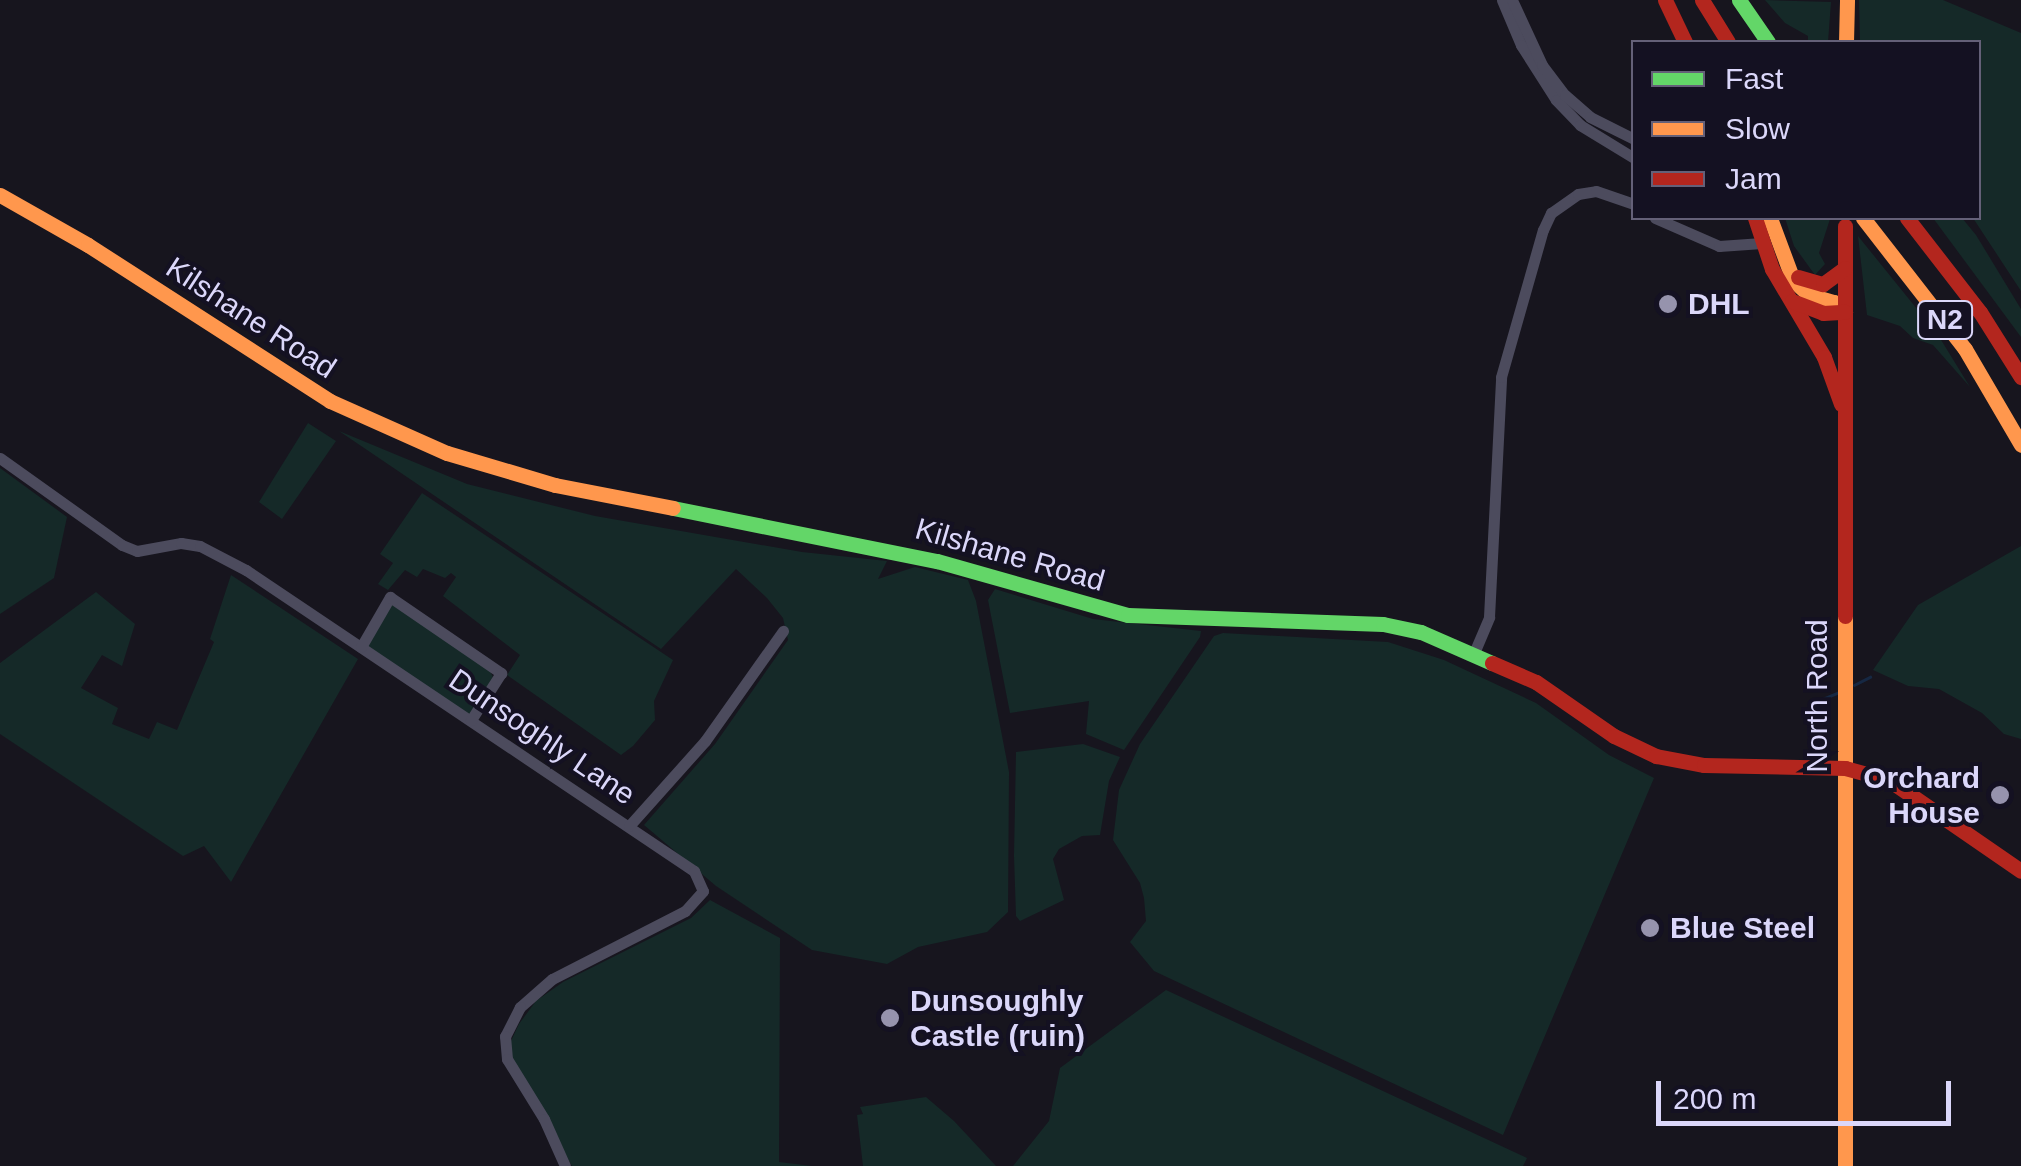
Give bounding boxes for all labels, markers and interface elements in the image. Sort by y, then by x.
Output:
legend [1631,40,1981,220]
text: Fast [1725,62,1783,95]
text: Slow [1725,112,1790,145]
text: Jam [1725,162,1782,195]
street label: Kilshane Road [159,250,343,386]
place label: DHL [1688,286,1750,322]
marker: DHL [1657,293,1679,315]
road number: N2 [1915,297,1975,343]
street label: Kilshane Road [911,511,1109,599]
street label: North Road [1799,619,1835,773]
street label: Dunsoghly Lane [442,661,642,813]
place label: Orchard House [1863,760,1980,830]
marker: Orchard House [1989,784,2011,806]
place label: Blue Steel [1670,910,1815,946]
marker: Blue Steel [1639,917,1661,939]
place label: Dunsoughly Castle (ruin) [910,983,1085,1054]
marker: Dunsoughly Castle (ruin) [879,1007,901,1029]
scale bar [1661,1061,1956,1123]
text: 200 m [1673,1082,1756,1115]

